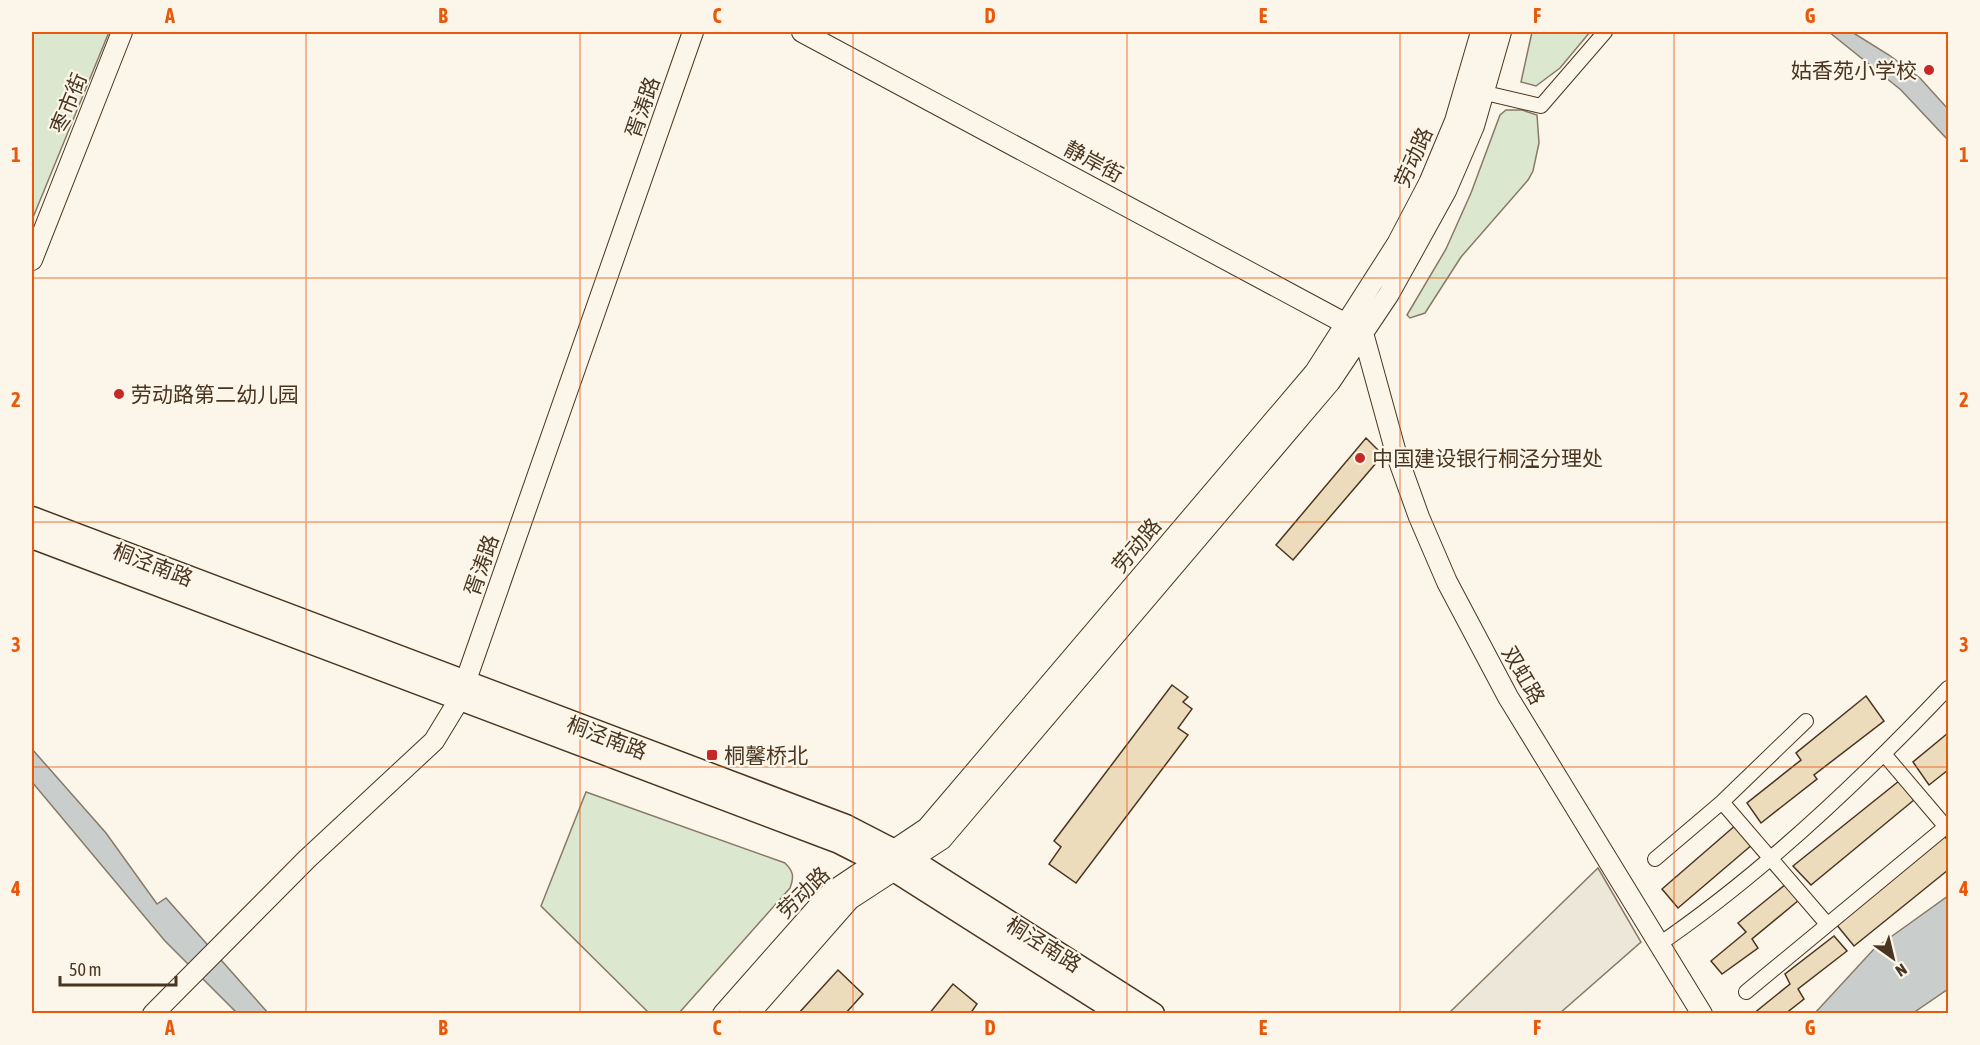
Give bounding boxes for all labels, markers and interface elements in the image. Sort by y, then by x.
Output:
text: A [164,4,175,27]
text: B [438,4,448,27]
text: C [713,4,722,27]
text: D [984,4,996,27]
text: E [1259,4,1268,27]
text: F [1533,4,1541,27]
text: G [1805,4,1816,27]
place label: 姑香苑小学校 [1791,58,1917,82]
marker: 姑香苑小学校 [1922,63,1936,77]
street label: 枣市街 [45,69,91,137]
street label: 胥涛路 [620,73,664,141]
street label: 劳动路 [1389,123,1437,191]
street label: 静岸街 [1061,136,1127,186]
text: 1 [11,143,21,166]
text: 1 [1959,143,1969,166]
place label: 劳动路第二幼儿园 [131,382,299,406]
marker: 劳动路第二幼儿园 [112,387,126,401]
text: 2 [11,388,21,411]
text: 2 [1959,388,1969,411]
place label: 中国建设银行桐泾分理处 [1372,446,1603,470]
marker: 中国建设银行桐泾分理处 [1353,451,1367,465]
street label: 劳动路 [1107,513,1165,577]
street label: 胥涛路 [459,531,503,599]
street label: 桐泾南路 [109,538,197,590]
text: 3 [11,633,21,656]
text: 3 [1959,633,1969,656]
street label: 双虹路 [1498,642,1550,708]
street label: 桐泾南路 [563,711,651,763]
place label: 桐馨桥北 [724,743,808,767]
marker: 桐馨桥北 [705,748,719,762]
street label: 劳动路 [772,861,834,923]
text: 4 [10,877,21,900]
text: 4 [1958,877,1969,900]
street label: 桐泾南路 [1002,912,1086,976]
north arrow [1863,928,1923,988]
scale bar [60,949,176,987]
text: 50 m [69,959,101,980]
text: N [1892,960,1910,981]
text: A [164,1016,175,1039]
text: B [438,1016,448,1039]
text: C [713,1016,722,1039]
text: D [984,1016,996,1039]
text: E [1259,1016,1268,1039]
text: F [1533,1016,1541,1039]
text: G [1805,1016,1816,1039]

